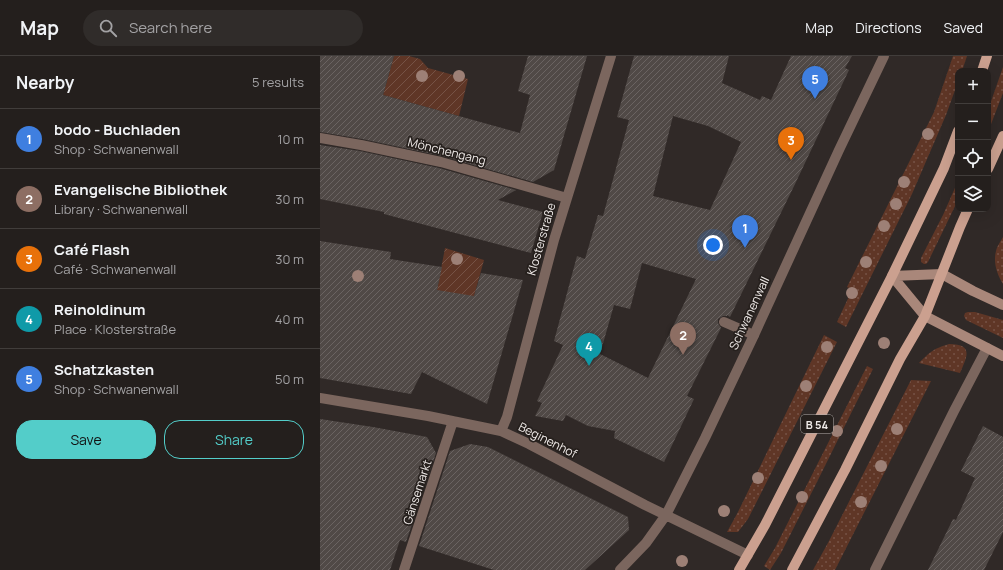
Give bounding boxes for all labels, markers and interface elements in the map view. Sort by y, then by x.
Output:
search box [83,10,363,46]
text: Map [20,15,59,41]
icon: search [97,17,119,39]
text: Search here [129,17,212,38]
text: Map [805,18,833,37]
text: Directions [855,18,922,37]
text: Saved [944,18,983,37]
pin: 5 [802,66,828,99]
map controls [955,68,991,212]
button: + [955,68,991,104]
text: Nearby [16,71,74,94]
text: 5 results [252,73,304,91]
button: − [955,104,991,140]
text: bodo - Buchladen [54,119,181,140]
pin: 3 [778,127,804,160]
text: 1 [26,130,32,148]
text: 10 m [277,130,304,148]
street label: Mönchengang [406,133,488,169]
text: Shop · Schwanenwall [54,140,179,158]
button: locate [955,140,991,176]
button: layers [955,176,991,212]
text: Evangelische Bibliothek [54,179,227,200]
text: 2 [25,190,33,208]
text: 30 m [275,190,304,208]
text: Library · Schwanenwall [54,200,188,218]
street label: Klosterstraße [522,201,560,277]
pin: 1 [732,215,758,248]
your location [703,235,723,255]
text: Café Flash [54,239,130,260]
text: 3 [25,250,33,268]
text: 30 m [275,250,304,268]
text: Café · Schwanenwall [54,260,176,278]
street label: Schwanenwall [725,274,773,352]
text: Reinoldinum [54,299,146,320]
text: 4 [25,310,33,328]
text: 40 m [275,310,304,328]
text: Place · Klosterstraße [54,320,176,338]
pin: 2 [670,322,696,355]
pin: 4 [576,333,602,366]
text: Schatzkasten [54,359,154,380]
text: 5 [25,370,33,388]
text: 50 m [275,370,304,388]
text: Shop · Schwanenwall [54,380,179,398]
road number: B 54 [801,415,833,433]
street label: Beginenhof [516,418,581,462]
button: Save [16,420,156,459]
button: Share [164,420,304,459]
street label: Gänsemarkt [399,457,436,527]

